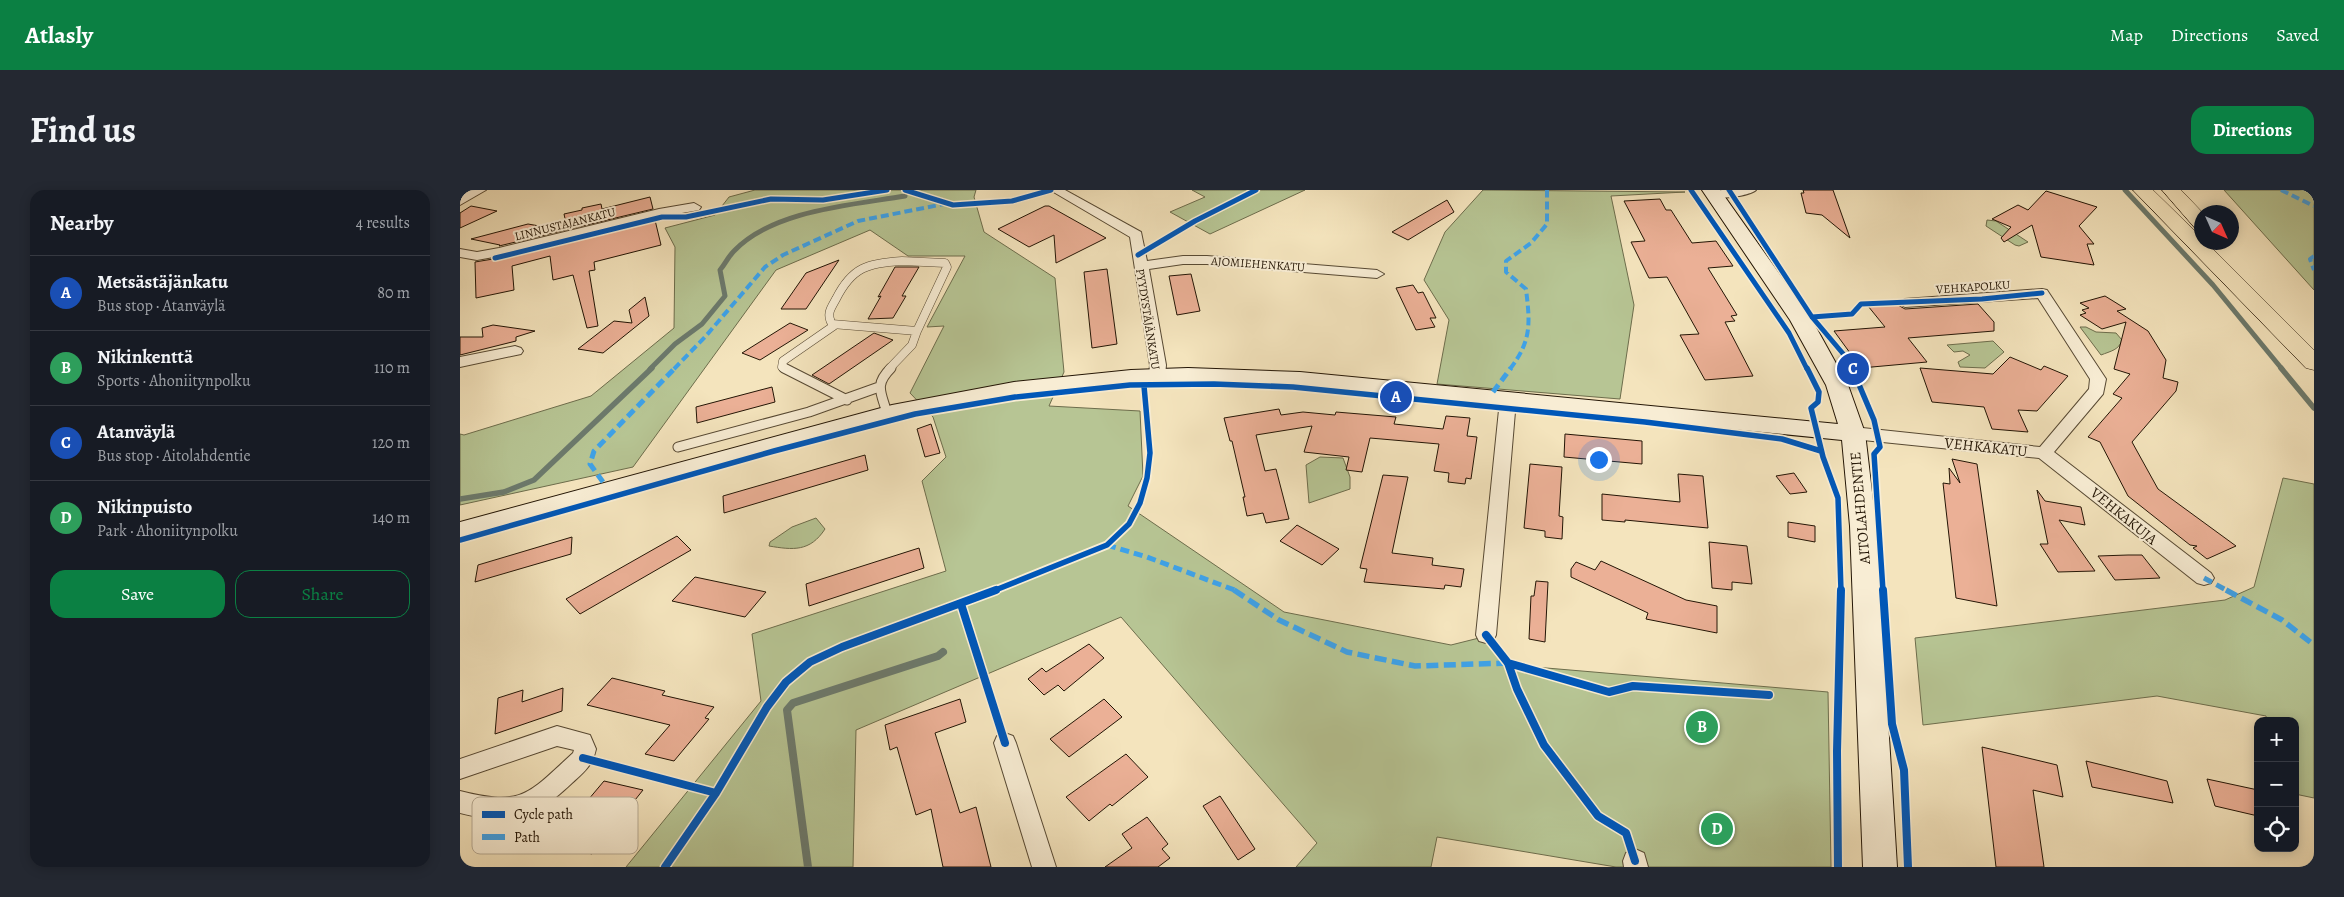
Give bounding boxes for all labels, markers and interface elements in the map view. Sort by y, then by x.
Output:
text: Atlasly [25,19,93,51]
text: Map [2110,23,2143,47]
text: Directions [2171,23,2248,47]
text: Saved [2276,23,2319,47]
text: Find us [30,106,136,154]
button: Directions [2191,106,2314,154]
street label: LINNUSTAJANKATU [513,204,617,244]
north arrow [2194,205,2239,250]
text: Nearby [50,209,113,237]
text: 4 results [356,212,410,234]
street label: AJOMIEHENKATU [1209,253,1306,275]
street label: PYYDYSTÄJÄNKATU [1132,267,1164,371]
text: Metsästäjänkatu [97,269,228,295]
street label: VEHKAPOLKU [1934,276,2011,298]
text: A [61,282,71,304]
text: 80 m [377,282,410,304]
text: Bus stop · Atanväylä [97,295,226,317]
text: Nikinkenttä [97,344,193,370]
pin: C [1837,350,1869,388]
text: B [61,357,71,379]
text: 110 m [374,357,410,379]
text: Sports · Ahoniitynpolku [97,370,251,392]
pin: A [1380,378,1412,416]
text: Atanväylä [97,419,175,445]
text: C [61,432,71,454]
text: 120 m [372,432,410,454]
street label: VEHKAKATU [1943,433,2028,461]
text: Bus stop · Aitolahdentie [97,445,251,467]
your location [1586,447,1612,473]
street label: AITOLAHDENTIE [1845,451,1875,566]
street label: VEHKAKUJA [2086,482,2162,549]
text: Nikinpuisto [97,494,192,520]
text: D [60,507,72,529]
text: 140 m [372,507,410,529]
text: Park · Ahoniitynpolku [97,520,238,542]
button: Save [50,570,225,618]
button: Share [235,570,410,618]
pin: B [1686,708,1718,746]
map controls [2254,717,2299,852]
button: + [2254,717,2299,762]
button: − [2254,762,2299,807]
legend [472,797,638,854]
text: Cycle path [514,805,574,824]
button: locate [2254,807,2299,852]
pin: D [1701,810,1733,848]
text: Path [514,828,541,847]

